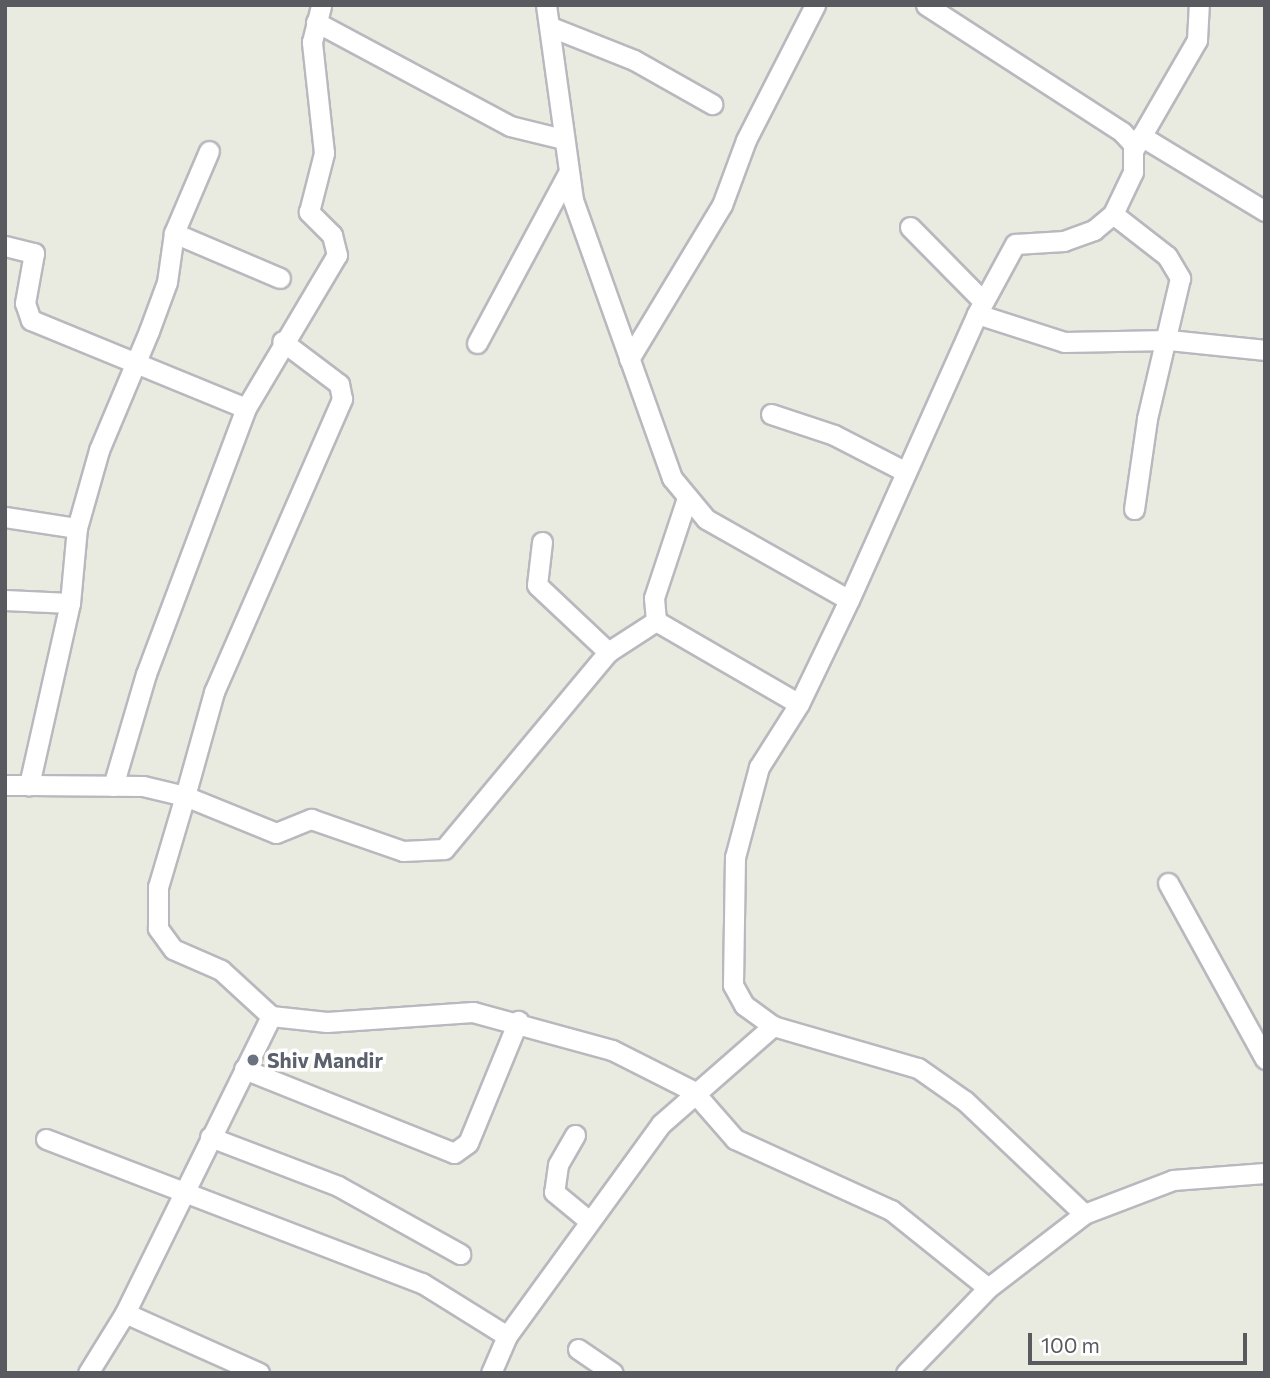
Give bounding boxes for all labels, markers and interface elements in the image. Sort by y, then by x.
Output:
place label: Shiv Mandir [267,1047,383,1073]
marker: Shiv Mandir [245,1052,261,1068]
scale bar [1032,1318,1251,1362]
text: 100 m [1041,1332,1100,1357]

